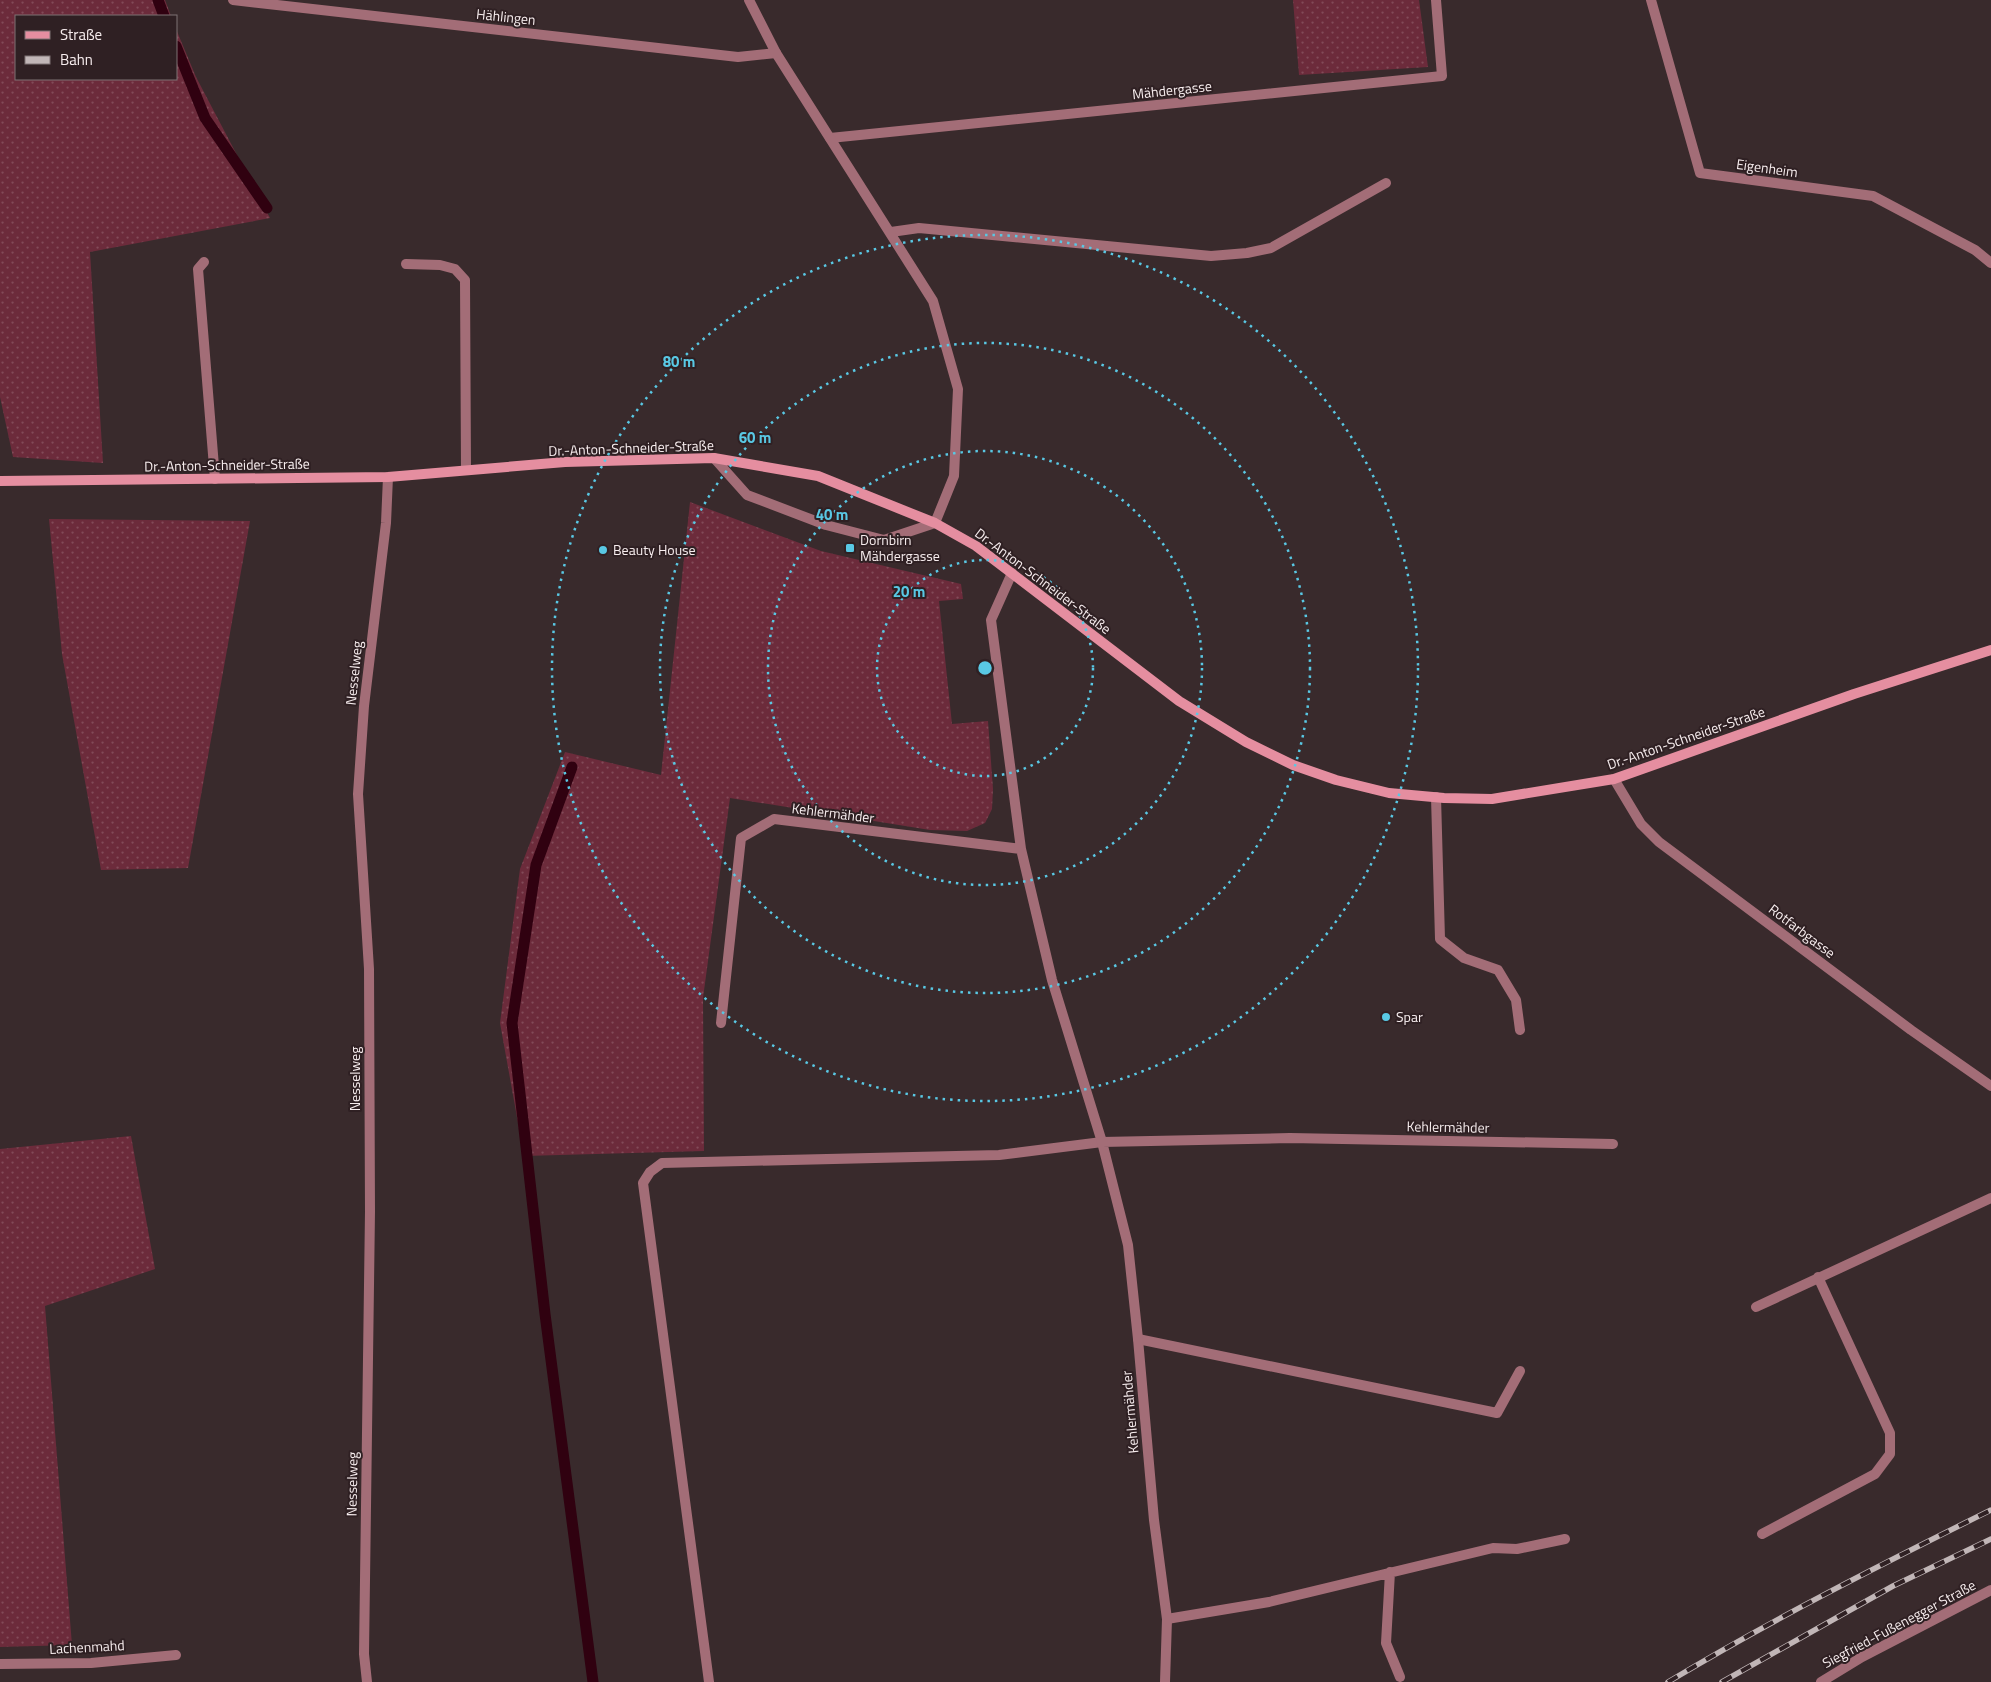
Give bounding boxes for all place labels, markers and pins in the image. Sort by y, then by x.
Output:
place label: Dornbirn Mähdergasse [860,529,940,566]
place label: Beauty House [613,539,696,560]
marker: Dornbirn Mähdergasse [844,542,856,554]
marker: Beauty House [597,544,609,556]
centre of rings [976,659,994,677]
place label: Spar [1396,1006,1423,1027]
marker: Spar [1380,1011,1392,1023]

